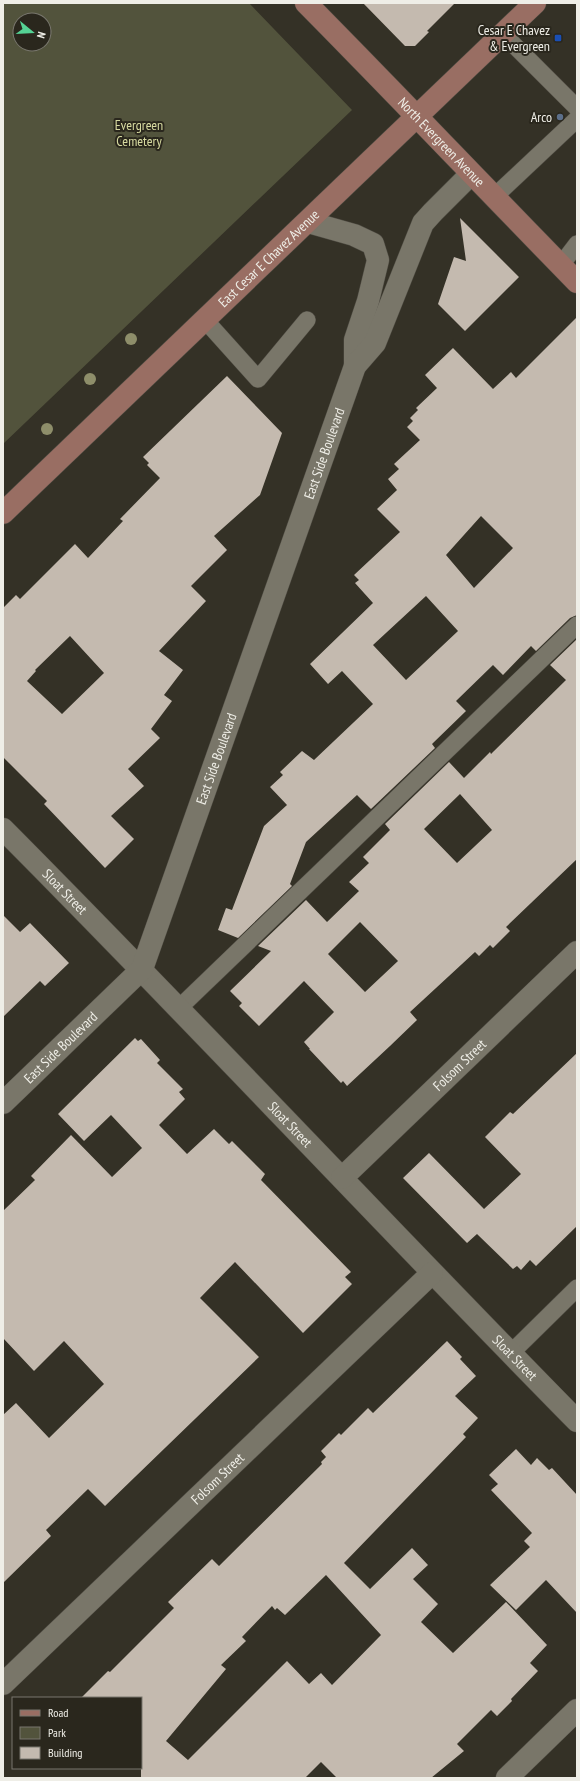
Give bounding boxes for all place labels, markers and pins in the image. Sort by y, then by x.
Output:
place label: Cesar E Chavez & Evergreen [478,21,550,55]
marker: Cesar E Chavez & Evergreen [553,33,563,43]
place label: Arco [531,108,552,126]
marker: Arco [555,112,565,122]

